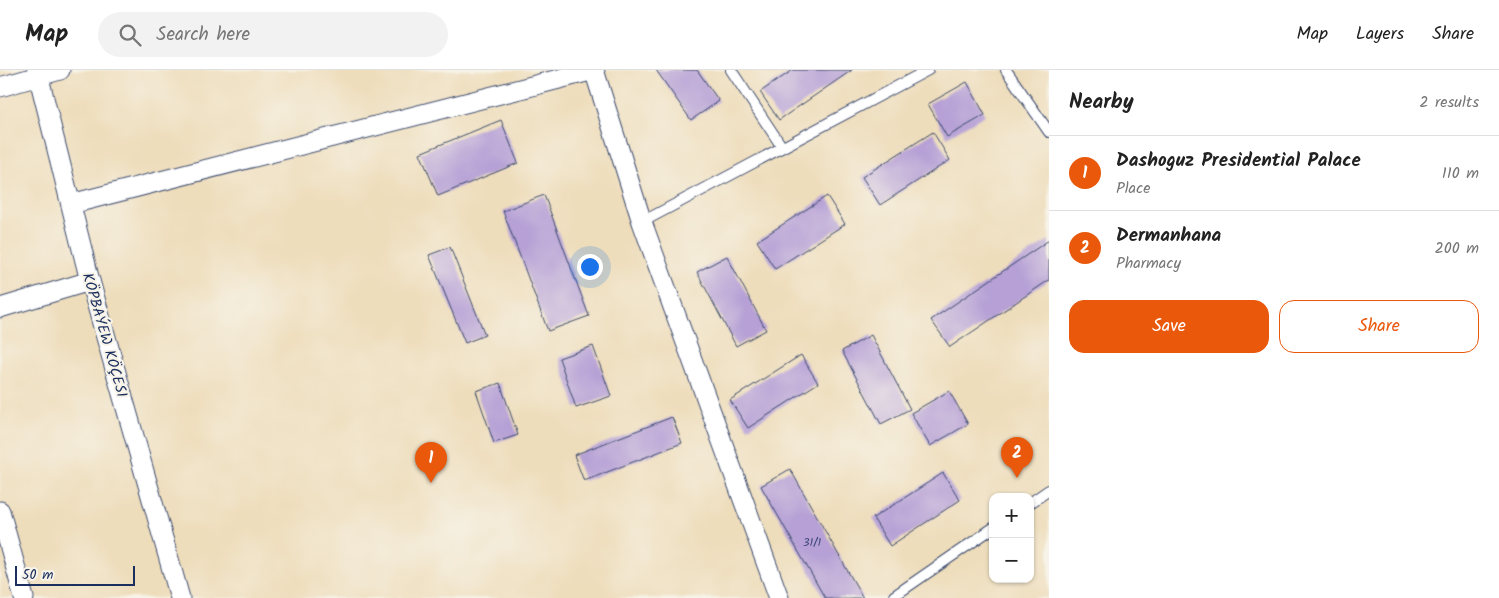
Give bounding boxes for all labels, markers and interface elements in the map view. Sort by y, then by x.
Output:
search box [98,12,448,57]
text: Map [25,15,68,54]
text: Search here [156,20,250,50]
text: Map [1297,20,1328,49]
text: Layers [1356,20,1404,49]
text: Share [1432,20,1474,49]
icon: search [116,21,144,49]
text: Nearby [1069,86,1134,119]
text: 2 results [1419,90,1479,115]
text: Dashoguz Presidential Palace [1116,146,1361,176]
text: 1 [1083,161,1087,186]
text: 110 m [1442,161,1479,186]
text: Place [1116,176,1150,201]
text: Dermanhana [1116,221,1221,251]
text: 2 [1080,236,1090,261]
text: 200 m [1435,236,1479,261]
text: Pharmacy [1116,251,1181,276]
your location [577,254,603,280]
street label: KÖPBAÝEW KÖÇESI [75,270,133,401]
button: Save [1069,300,1269,353]
button: Share [1279,300,1479,353]
pin: 2 [1001,437,1033,478]
pin: 1 [415,442,447,483]
map controls [989,493,1034,583]
button: + [989,493,1034,538]
house number: 31/1 [803,533,822,552]
button: − [989,538,1034,583]
scale bar [15,563,135,586]
text: 50 m [22,564,53,586]

